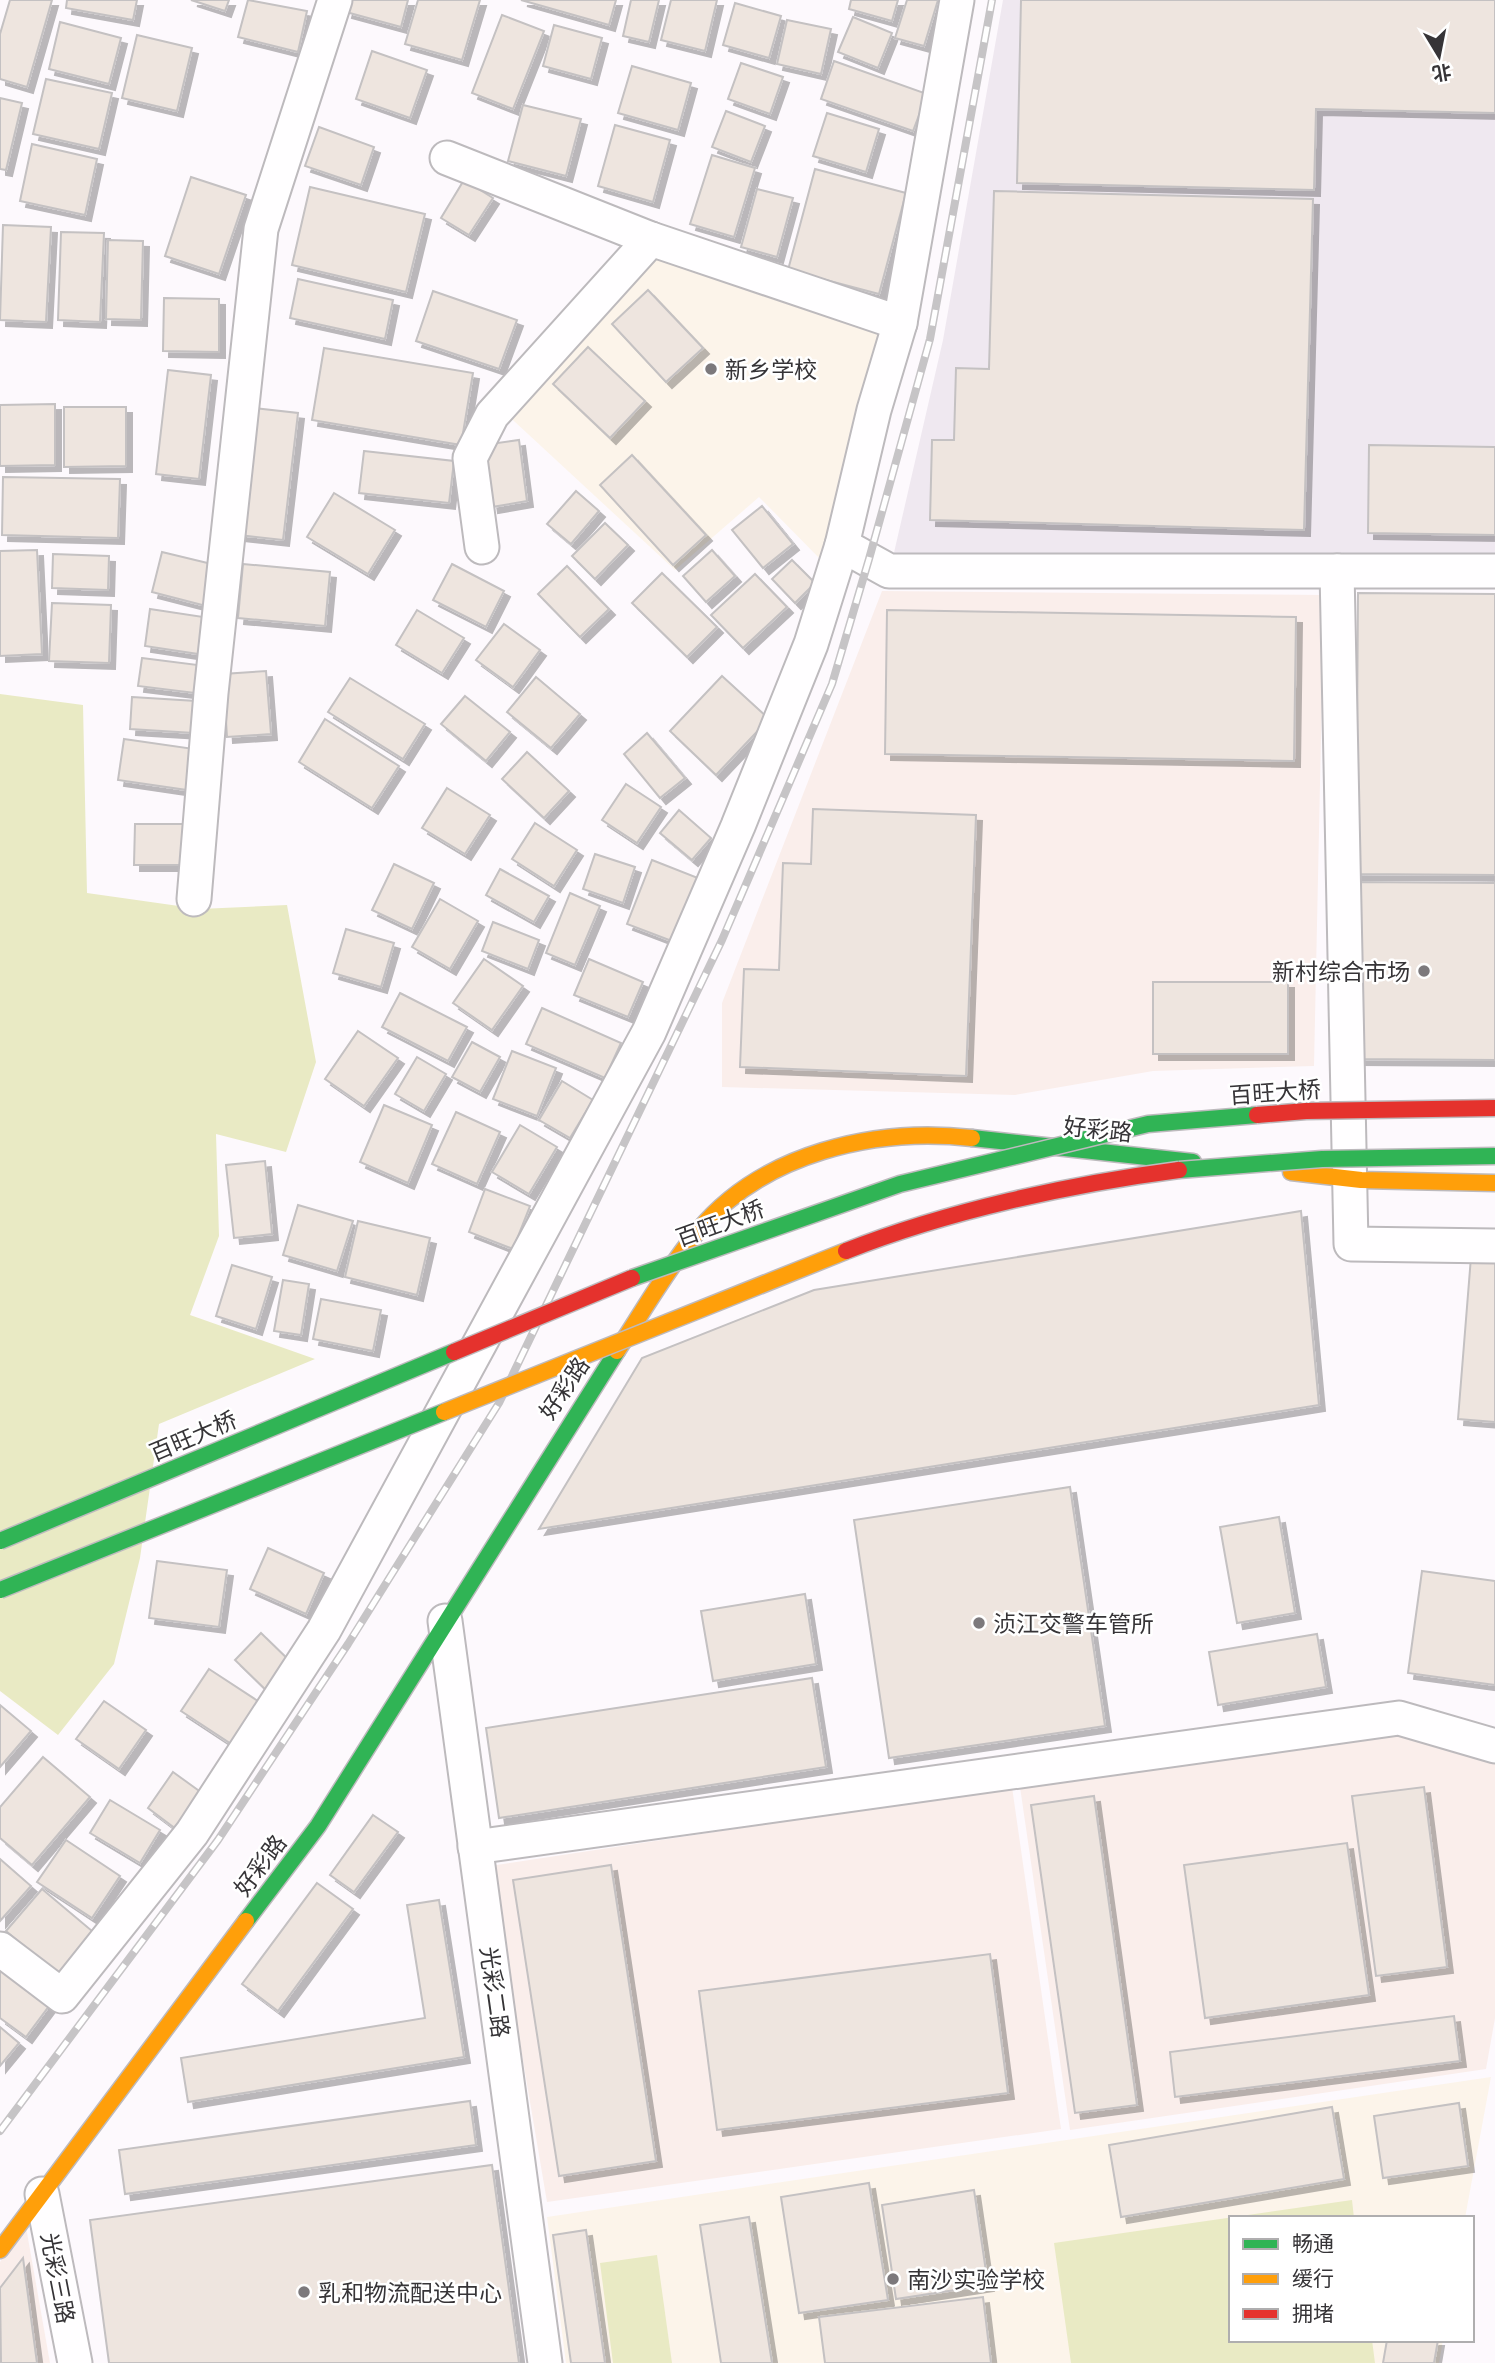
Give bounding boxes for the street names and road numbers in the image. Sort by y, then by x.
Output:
street label: 百旺大桥 [1228,1073,1322,1111]
street label: 好彩路 [1062,1110,1134,1148]
street label: 百旺大桥 [671,1193,769,1253]
street label: 好彩路 [532,1351,596,1425]
street label: 百旺大桥 [145,1404,241,1468]
street label: 好彩路 [227,1828,293,1902]
street label: 光彩二路 [473,1944,517,2040]
street label: 光彩三路 [34,2230,82,2326]

